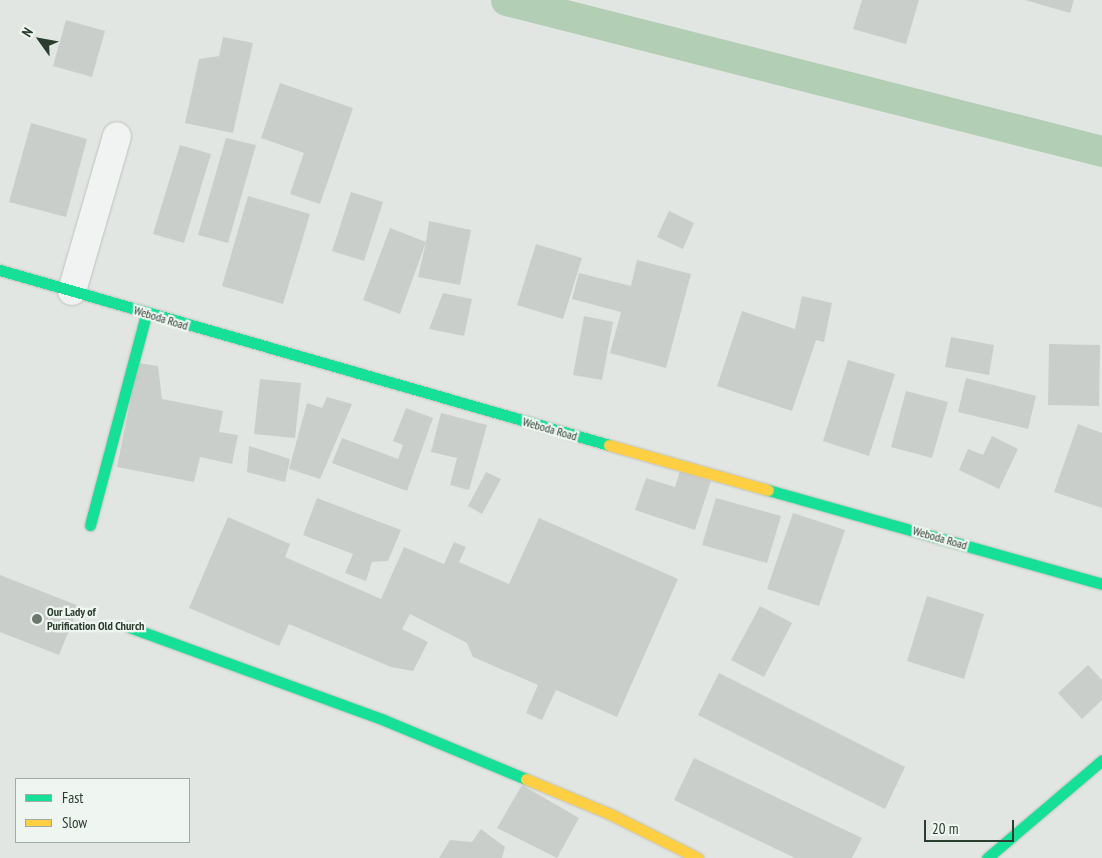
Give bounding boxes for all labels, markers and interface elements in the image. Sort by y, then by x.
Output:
north arrow [15,15,65,65]
text: N [18,24,37,40]
street label: Weboda Road [132,303,190,333]
street label: Weboda Road [521,414,579,444]
street label: Weboda Road [911,523,969,553]
place label: Our Lady of Purification Old Church [47,605,145,633]
marker: Our Lady of Purification Old Church [31,613,43,625]
legend [15,778,190,843]
text: Fast [62,788,83,807]
scale bar [927,810,1017,842]
text: Slow [62,813,87,832]
text: 20 m [932,819,958,838]

